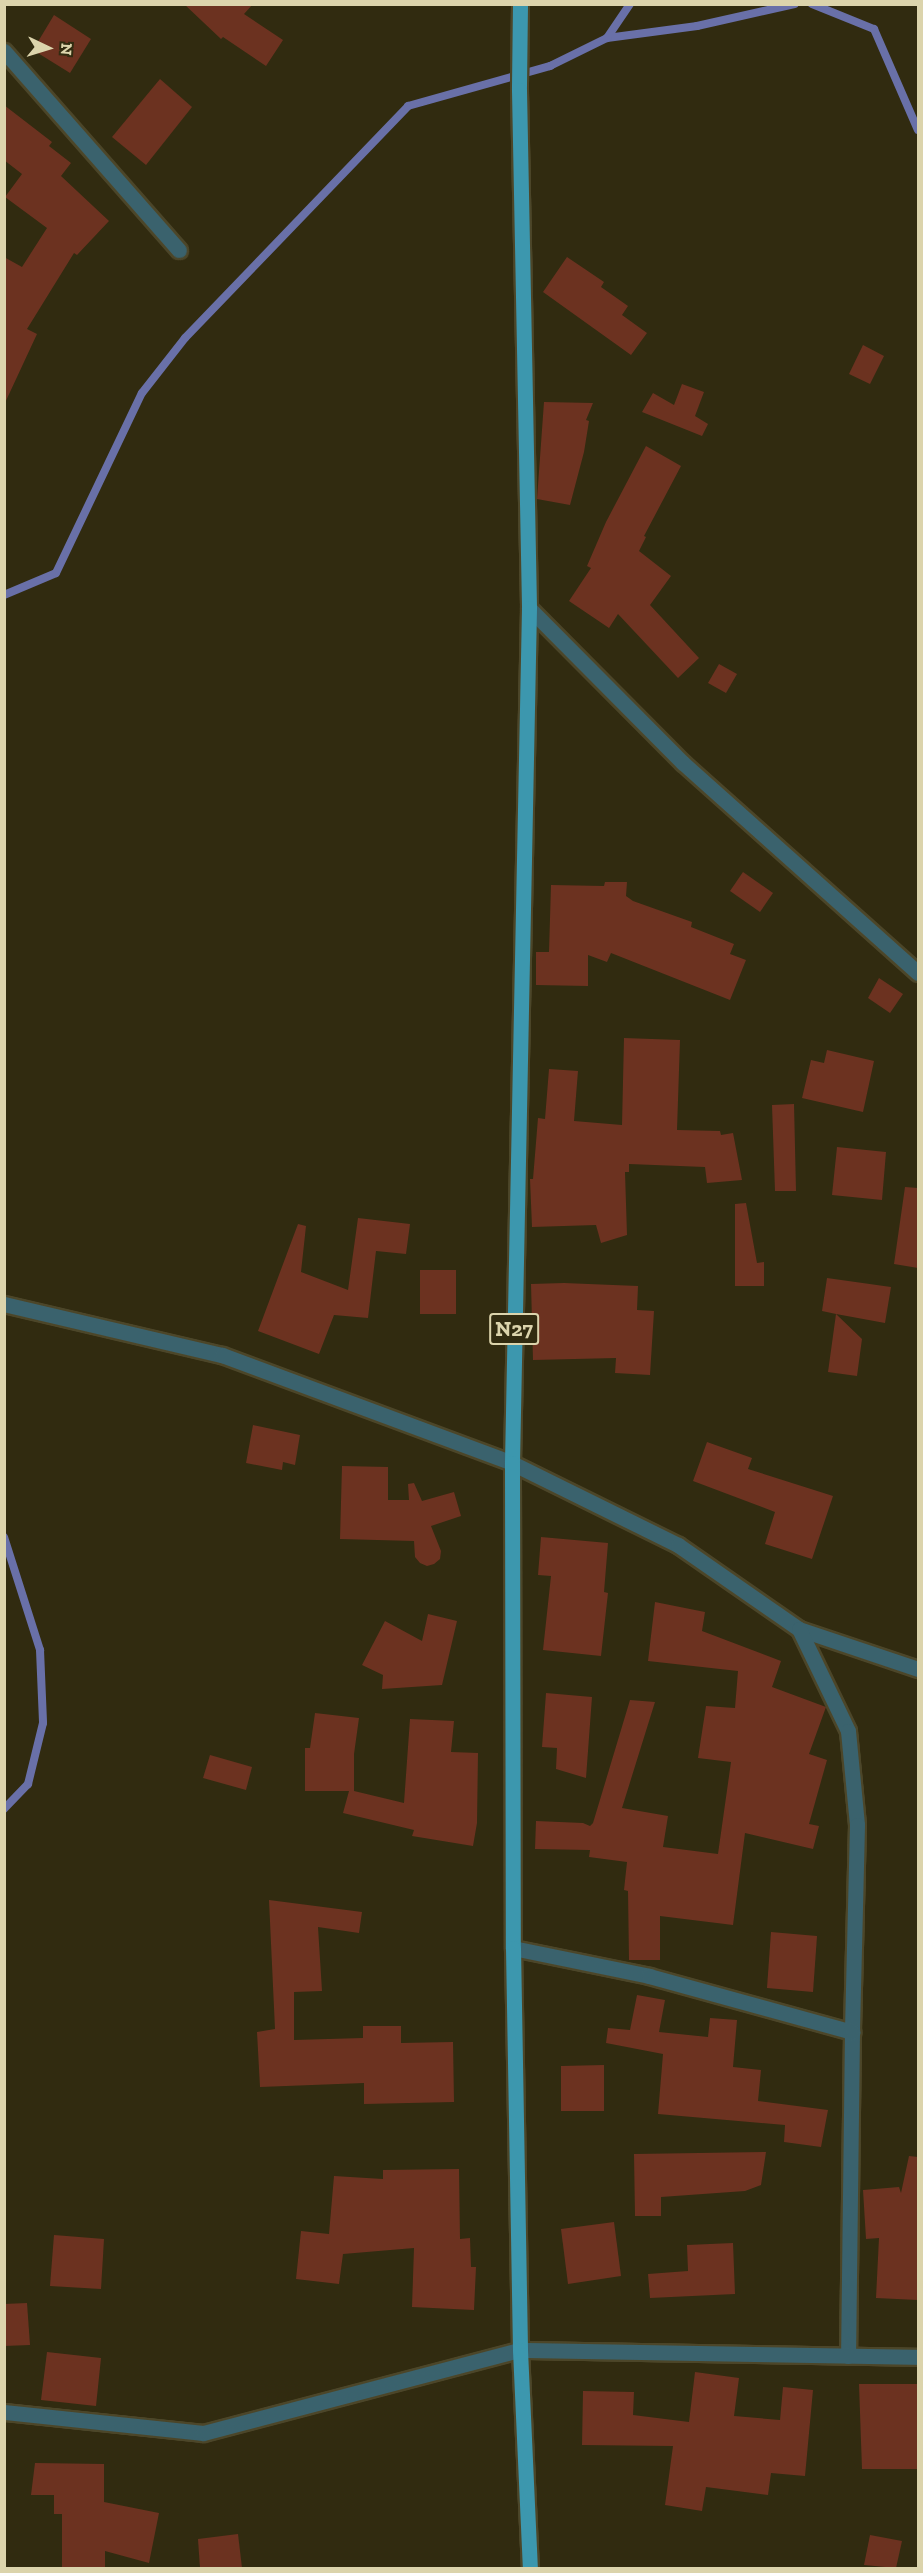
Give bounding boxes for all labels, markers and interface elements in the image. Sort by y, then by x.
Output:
north arrow [18,18,78,78]
text: N [57,43,76,56]
road number: N27 [488,1311,540,1347]

